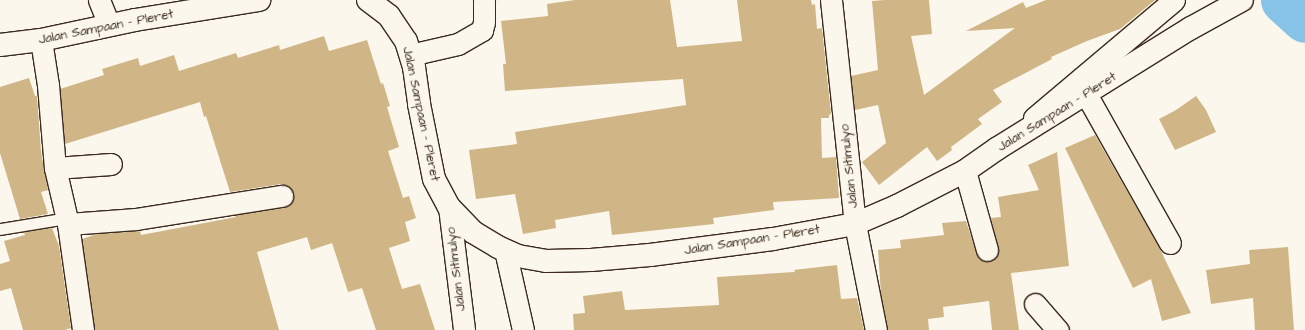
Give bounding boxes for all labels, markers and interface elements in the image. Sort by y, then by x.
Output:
street label: Jalan Sampaan - Pleret [37,6,175,48]
street label: Jalan Sampaan - Pleret [399,45,443,183]
street label: Jalan Sampaan - Pleret [995,69,1119,155]
street label: Jalan Sitimulyo [837,123,861,209]
street label: Jalan Sampaan - Pleret [683,222,821,258]
street label: Jalan Sitimulyo [443,226,469,312]

